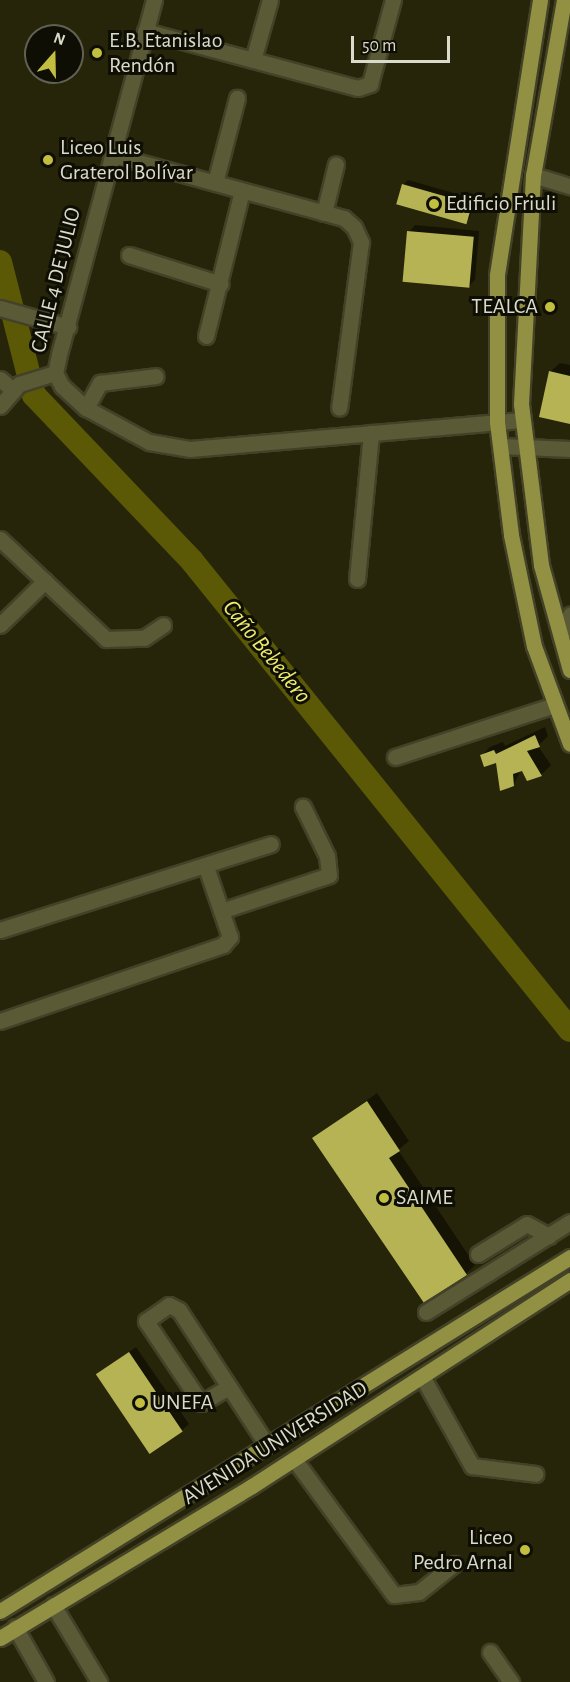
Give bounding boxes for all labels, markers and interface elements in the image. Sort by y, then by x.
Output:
north arrow [24,24,84,84]
scale bar [354,24,453,62]
place label: E.B. Etanislao Rendón [109,27,223,78]
text: N [52,30,67,48]
text: 50 m [362,37,396,55]
marker: E.B. Etanislao Rendón [90,46,104,60]
place label: Liceo Luis Graterol Bolívar [60,134,193,186]
marker: Liceo Luis Graterol Bolívar [41,153,55,167]
place label: Edificio Friuli [446,191,556,217]
marker: Edificio Friuli [427,197,441,211]
street label: CALLE 4 DE JULIO [25,205,87,355]
place label: TEALCA [471,294,538,320]
marker: TEALCA [543,300,557,314]
water label: Caño Bebedero [216,594,316,710]
place label: SAIME [396,1185,453,1211]
marker: SAIME [377,1191,391,1205]
street label: AVENIDA UNIVERSIDAD [178,1375,372,1511]
place label: UNEFA [152,1390,213,1416]
marker: UNEFA [133,1396,147,1410]
place label: Liceo Pedro Arnal [413,1524,513,1576]
marker: Liceo Pedro Arnal [518,1543,532,1557]

